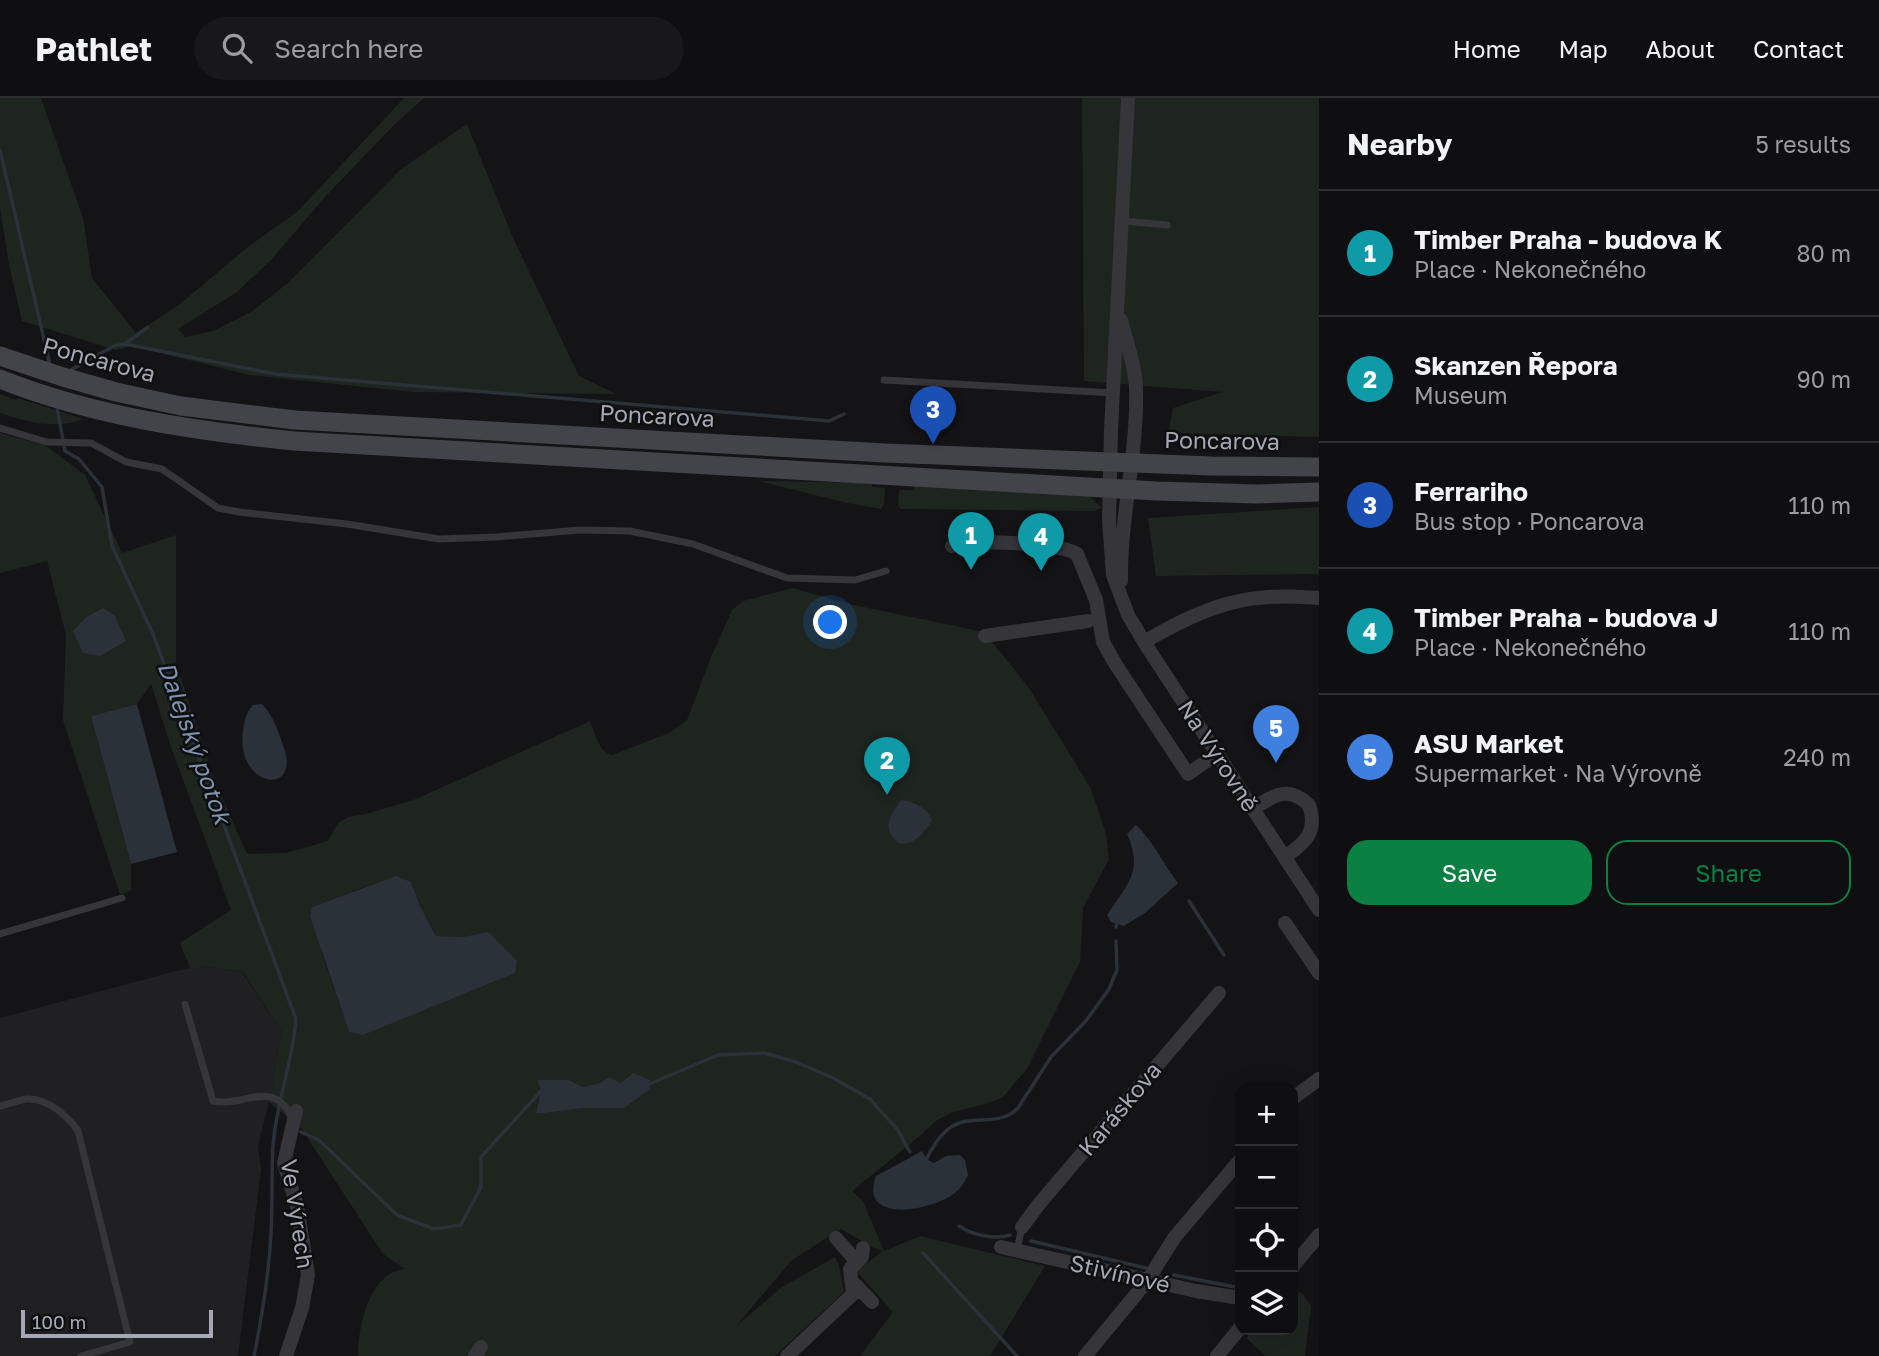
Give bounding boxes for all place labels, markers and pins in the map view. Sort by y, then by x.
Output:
pin: 3 [910,386,956,444]
pin: 1 [948,512,994,570]
pin: 4 [1018,513,1064,571]
pin: 5 [1253,705,1299,763]
pin: 2 [864,737,910,795]

